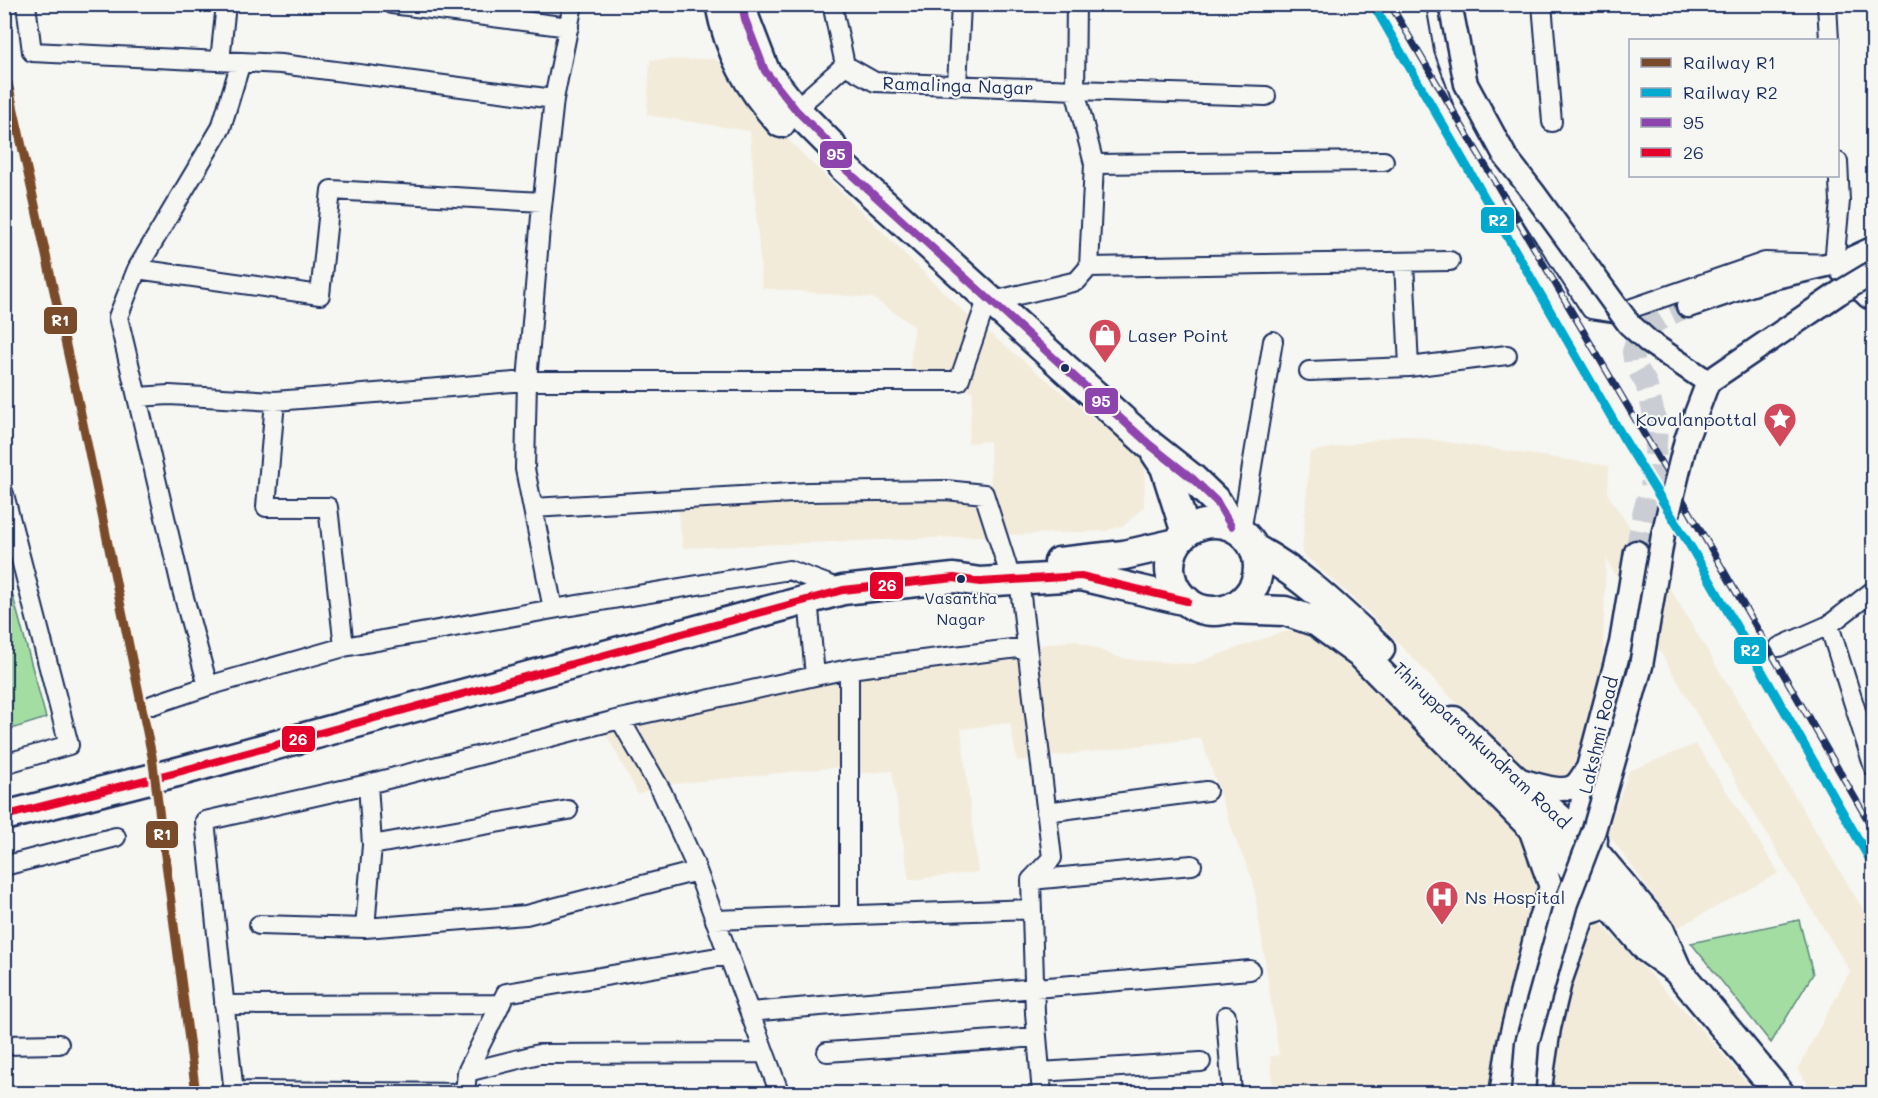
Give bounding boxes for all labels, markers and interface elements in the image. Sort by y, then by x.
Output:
legend [1629,39,1839,177]
text: Railway R1 [1683,50,1776,74]
street label: Ramalinga Nagar [882,70,1034,100]
text: Railway R2 [1683,80,1778,104]
text: 95 [1683,110,1704,134]
line badge: 95 [819,140,853,169]
text: 26 [1683,140,1704,164]
text: 95 [827,143,845,164]
line badge: R2 [1480,206,1515,234]
text: R2 [1488,209,1508,230]
line badge: R1 [43,306,78,335]
text: R1 [51,309,69,330]
shop icon: Laser Point [1087,317,1123,364]
place label: Laser Point [1128,323,1228,347]
unlabelled marker [1059,362,1071,374]
line badge: 95 [1084,387,1119,415]
text: 95 [1092,390,1110,411]
place icon: Kovalanpottal [1762,401,1798,448]
place label: Kovalanpottal [1636,407,1757,431]
line badge: 26 [869,571,904,600]
marker: Vasantha Nagar [955,573,967,585]
text: 26 [878,574,897,595]
place label: Vasantha Nagar [925,587,997,629]
line badge: R2 [1733,636,1767,665]
text: R2 [1740,639,1760,660]
street label: Thirupparankundram Road [1388,656,1576,834]
street label: Lakshmi Road [1573,674,1623,796]
line badge: 26 [281,725,316,753]
text: 26 [289,728,308,749]
line badge: R1 [145,820,179,849]
text: R1 [153,823,171,844]
hospital icon: Ns Hospital [1424,879,1460,926]
place label: Ns Hospital [1465,885,1565,909]

